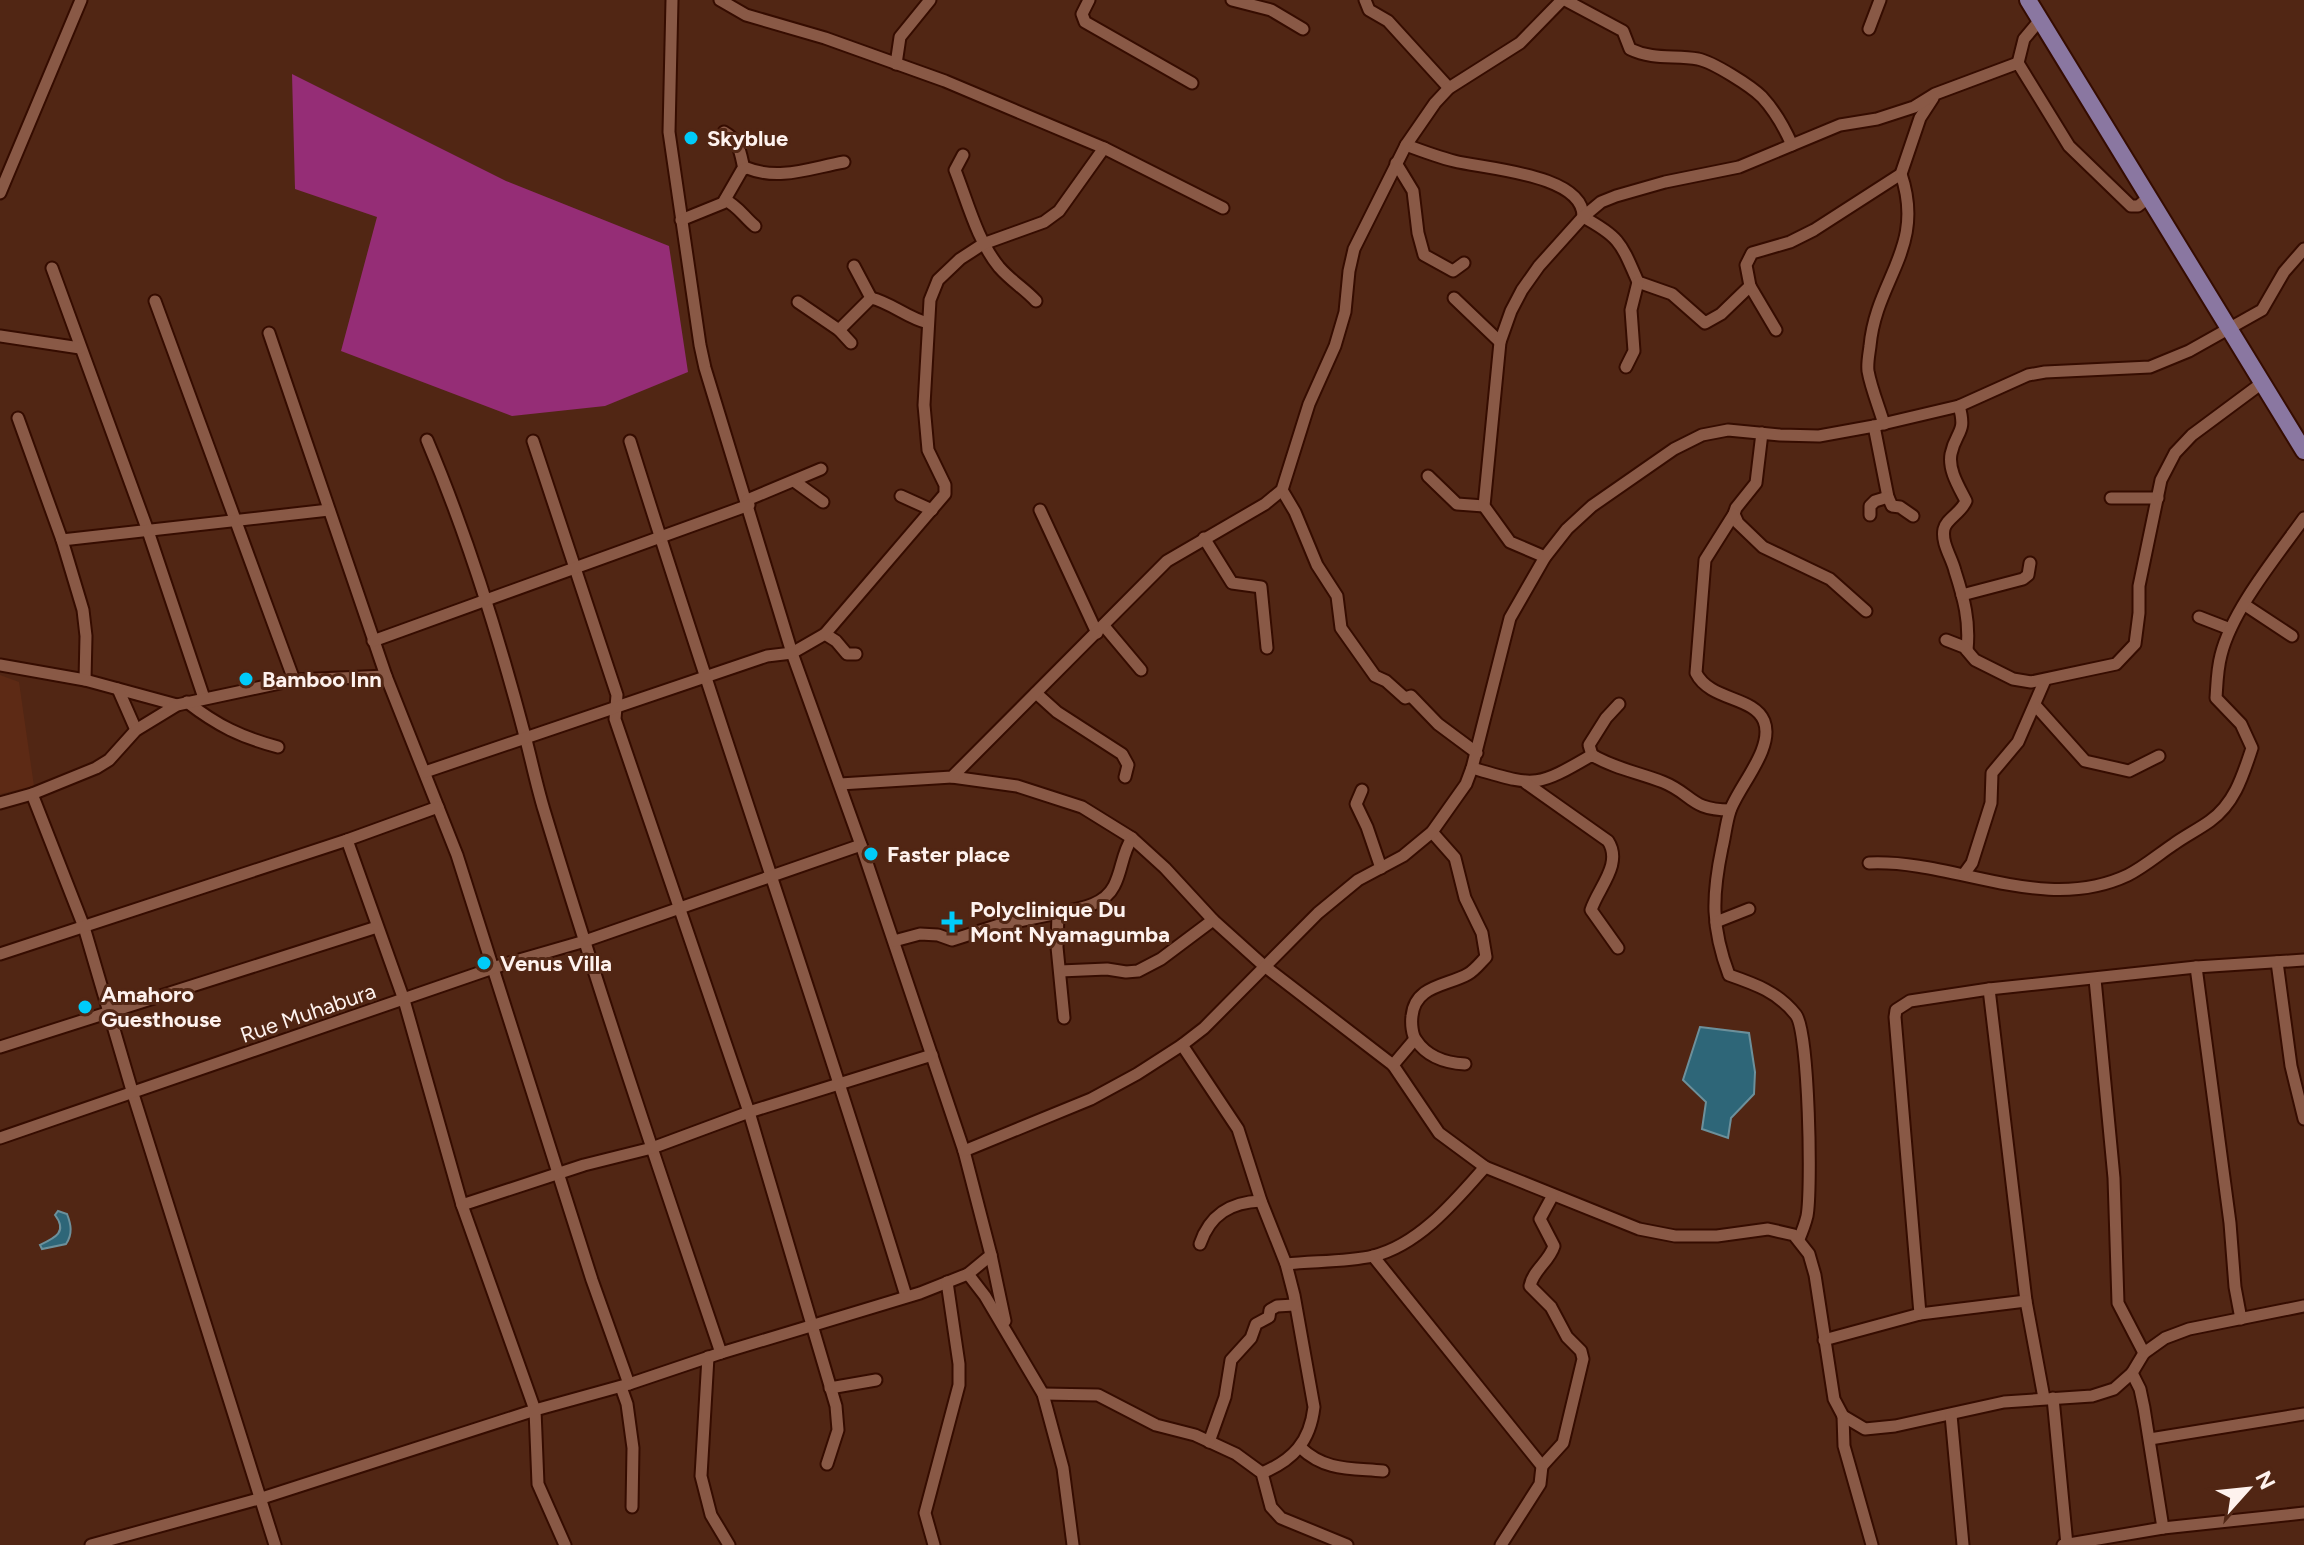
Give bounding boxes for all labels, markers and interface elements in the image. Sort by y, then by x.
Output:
place label: Skyblue [707,125,788,152]
marker: Skyblue [682,129,700,147]
place label: Bamboo Inn [262,666,382,693]
marker: Bamboo Inn [237,670,255,688]
place label: Faster place [887,841,1010,868]
marker: Faster place [862,845,880,863]
place label: Polyclinique Du Mont Nyamagumba [970,896,1170,948]
marker: Polyclinique Du Mont Nyamagumba [941,911,963,933]
place label: Venus Villa [500,950,612,977]
marker: Venus Villa [475,954,493,972]
street label: Rue Muhabura [237,977,379,1049]
place label: Amahoro Guesthouse [101,981,221,1033]
marker: Amahoro Guesthouse [76,998,94,1016]
north arrow [2208,1449,2288,1529]
text: N [2249,1466,2281,1494]

